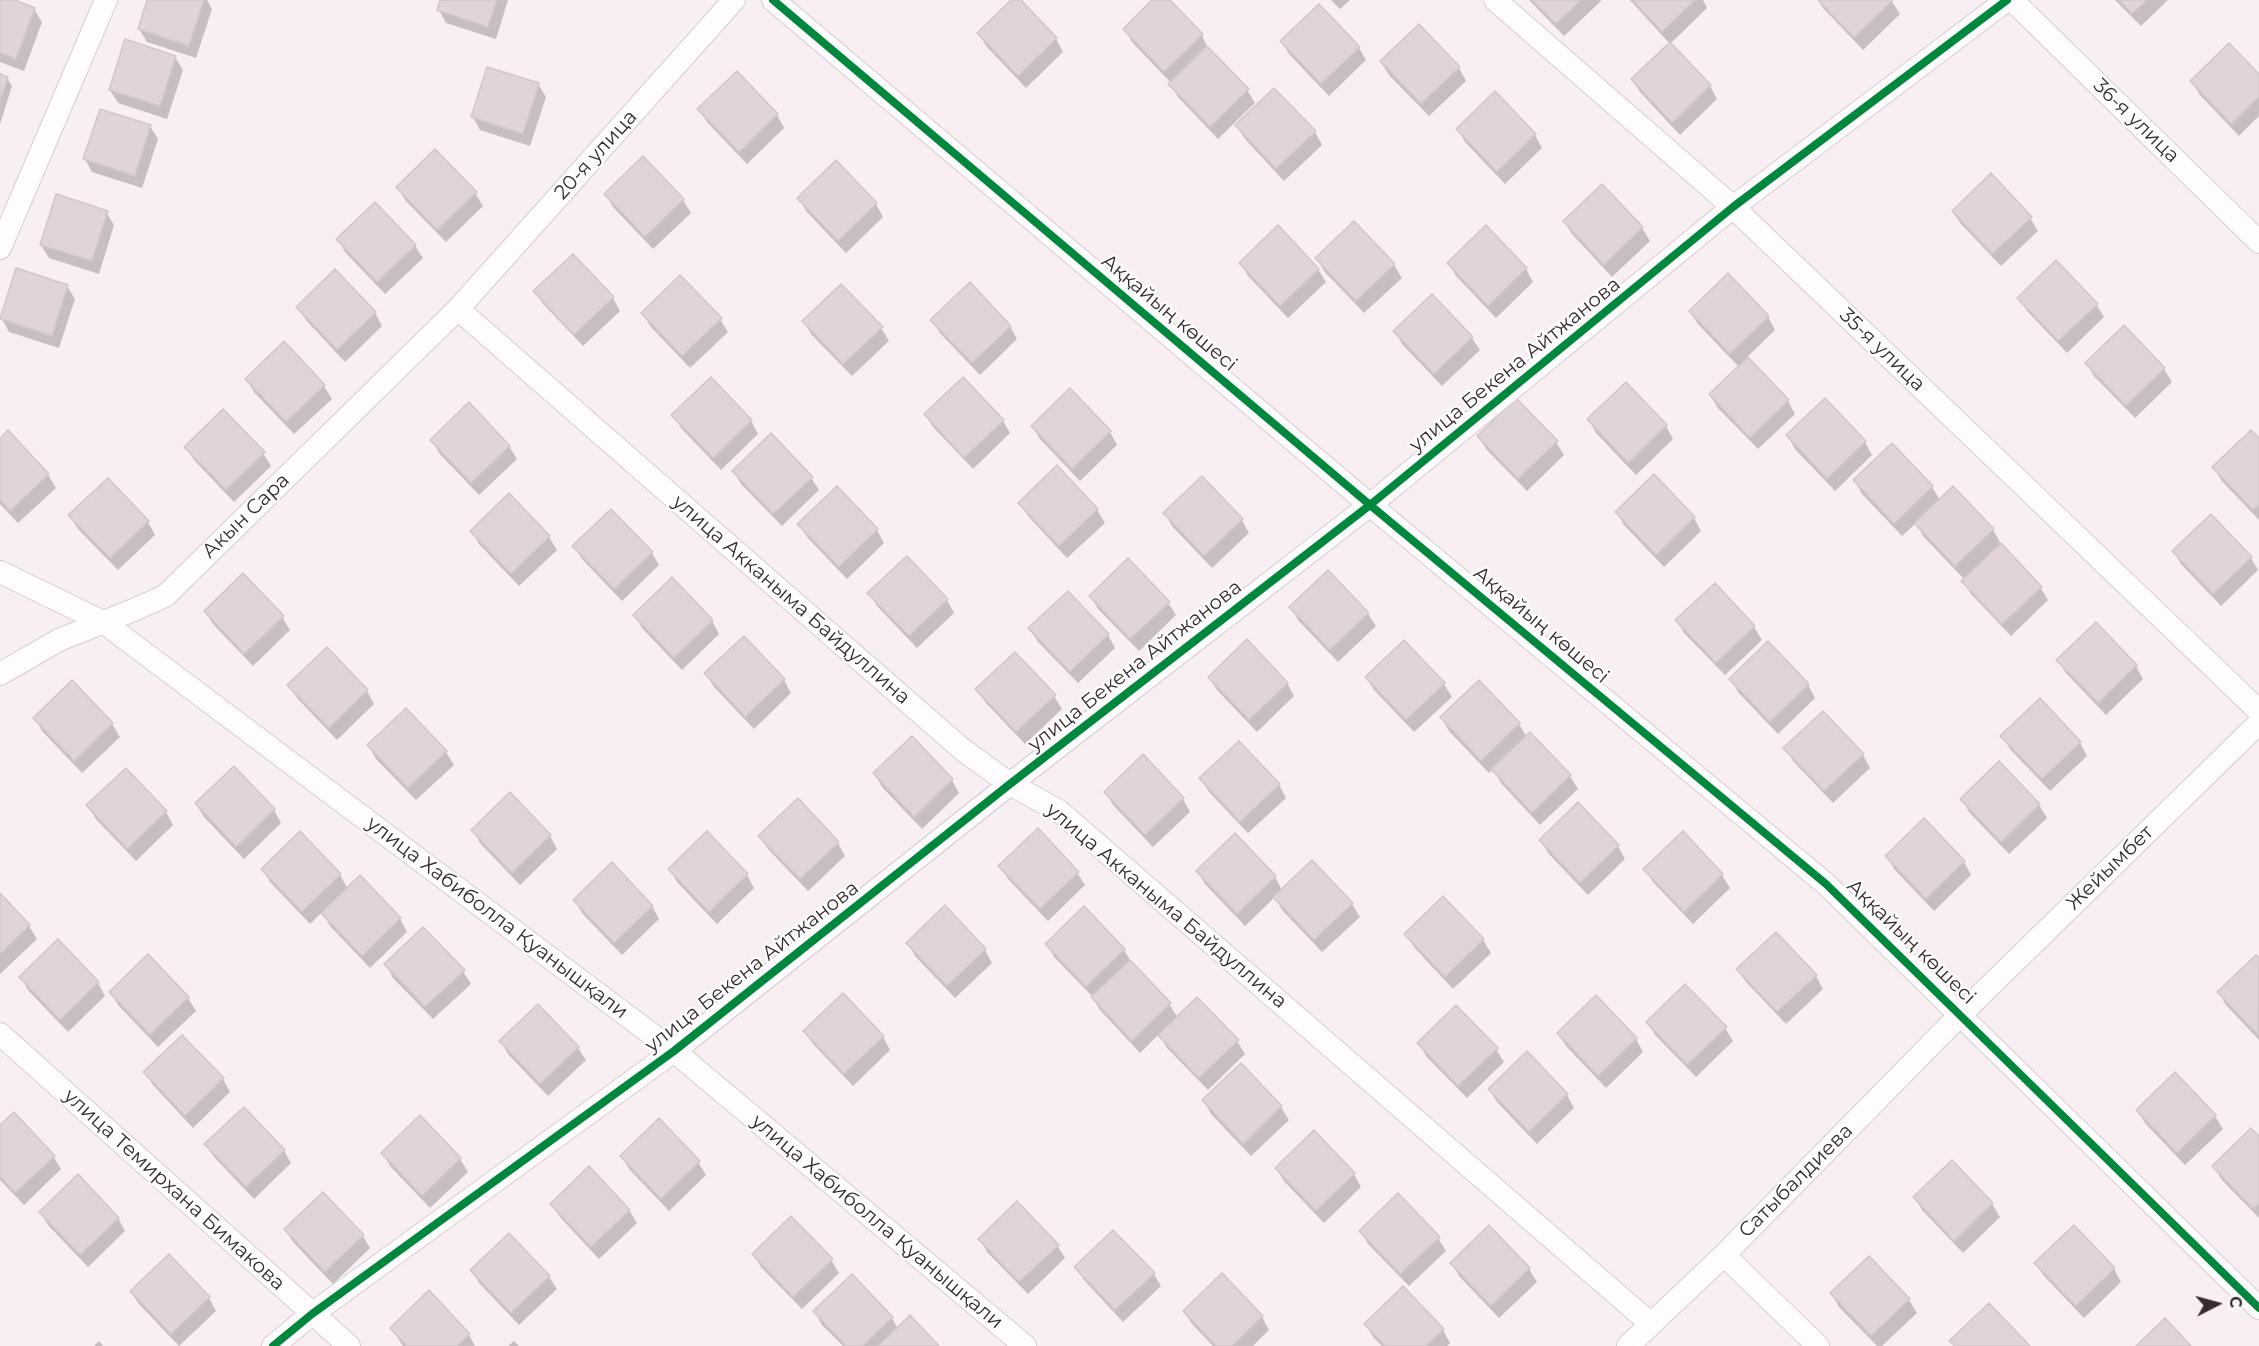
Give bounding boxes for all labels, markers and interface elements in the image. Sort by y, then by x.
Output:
street label: 36-я улица [2088,74,2184,168]
street label: 20-я улица [550,105,642,205]
street label: Аққайың көшесі [1096,249,1242,377]
street label: улица Бекена Айтжанова [1405,272,1625,458]
street label: 35-я улица [1834,303,1930,397]
street label: Акын Сара [197,468,295,564]
street label: улица Акканыма Байдуллина [667,490,915,710]
street label: Аққайың көшесі [1468,561,1614,689]
street label: улица Бекена Айтжанова [1023,575,1247,757]
street label: улица Акканыма Байдуллина [1041,798,1291,1014]
street label: улица Хабиболла Қуанышқали [362,812,632,1024]
street label: Жейымбет [2061,821,2159,915]
street label: Аққайың көшесі [1842,874,1980,1010]
street label: улица Бекена Айтжанова [640,876,864,1058]
street label: улица Темирхана Бимакова [58,1084,290,1296]
street label: улица Хабиболла Қуанышқали [746,1110,1008,1334]
street label: Сатыбалдиева [1734,1119,1858,1243]
north arrow [2187,1274,2247,1334]
text: С [2225,1295,2245,1309]

